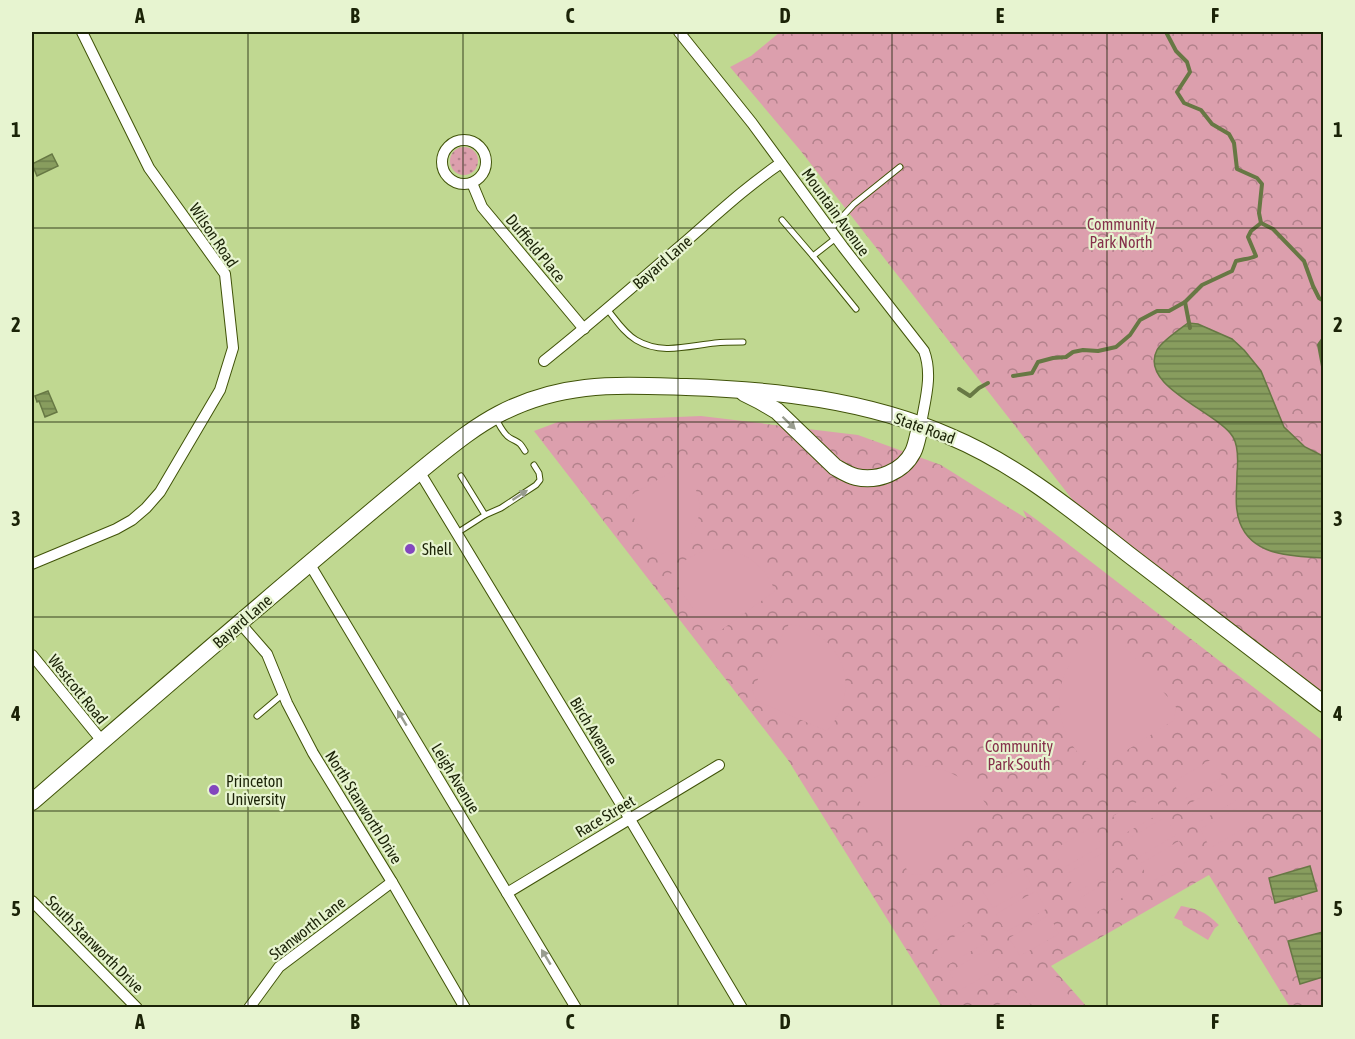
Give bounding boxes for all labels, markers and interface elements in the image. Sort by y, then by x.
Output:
text: A [134,4,145,27]
text: B [350,4,360,27]
text: C [566,4,575,27]
text: D [779,4,791,27]
text: E [996,4,1005,27]
text: F [1211,4,1219,27]
text: 1 [11,118,21,141]
text: 1 [1333,118,1343,141]
street label: Mountain Avenue [798,165,874,259]
street label: Wilson Road [186,200,242,270]
street label: Duffield Place [502,210,570,286]
park label: Community Park North [1087,215,1155,251]
street label: Bayard Lane [629,232,696,293]
text: 2 [11,313,21,336]
text: 2 [1333,313,1343,336]
street label: State Road [892,409,958,447]
one-way arrow [781,416,796,429]
one-way arrow [512,490,528,501]
text: 3 [11,507,21,530]
text: 3 [1333,507,1343,530]
place label: Shell [422,540,453,558]
marker: Shell [403,542,417,556]
street label: Bayard Lane [209,591,276,652]
street label: Westcott Road [45,651,111,727]
street label: Birch Avenue [567,694,621,768]
text: 4 [10,702,21,725]
text: 4 [1332,702,1343,725]
one-way arrow [397,710,408,726]
park label: Community Park South [985,737,1053,773]
street label: Leigh Avenue [427,740,484,817]
street label: North Stanworth Drive [322,747,406,867]
place label: Princeton University [226,772,286,809]
marker: Princeton University [207,783,221,797]
street label: Race Street [572,791,638,841]
street label: South Stanworth Drive [43,892,147,996]
street label: Stanworth Lane [266,893,348,963]
text: 5 [11,897,21,920]
text: 5 [1333,897,1343,920]
one-way arrow [541,948,551,965]
text: A [134,1010,145,1033]
text: B [350,1010,360,1033]
text: C [566,1010,575,1033]
text: D [779,1010,791,1033]
text: E [996,1010,1005,1033]
text: F [1211,1010,1219,1033]

